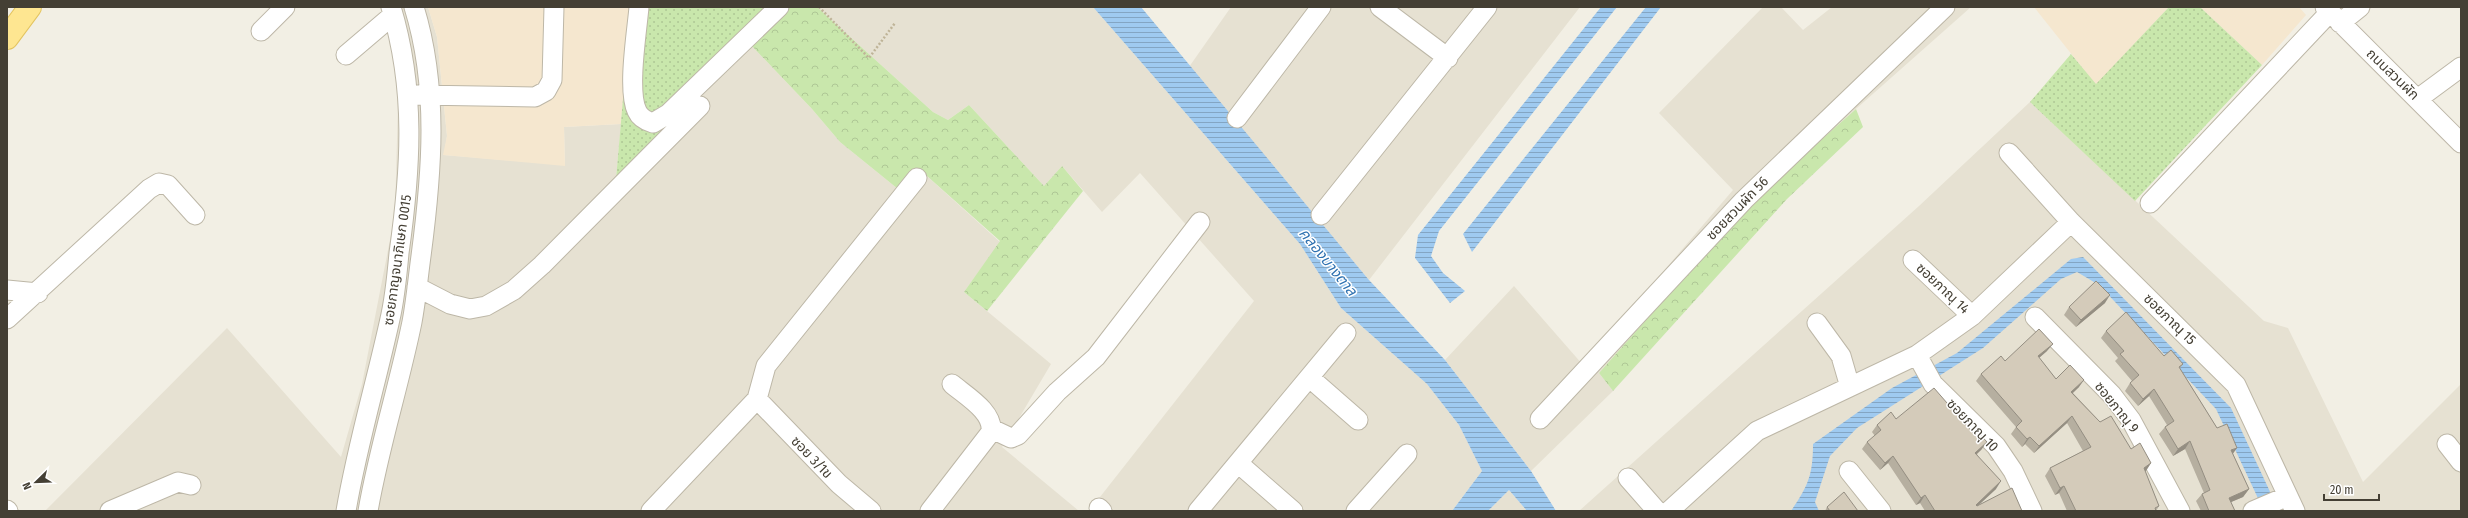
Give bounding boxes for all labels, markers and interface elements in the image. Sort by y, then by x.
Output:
street label: ถนนสวนผัก [2363,45,2422,104]
street label: ซอยสวนผัก 56 [1703,173,1772,244]
street label: ซอยกาญจนาภิเษก 0015 [380,194,415,327]
water label: คลองบางตาล [1295,225,1361,300]
street label: ซอยภาณุ 14 [1913,259,1973,317]
street label: ซอยภาณุ 15 [2140,290,2199,348]
street label: ซอยภาณุ 9 [2091,378,2143,437]
street label: ซอยภาณุ 10 [1943,395,2002,455]
street label: ซอย 3/1ข [787,433,836,482]
north arrow [16,462,56,502]
scale bar [2324,476,2379,502]
text: N [20,480,35,491]
text: 20 m [2330,483,2354,497]

